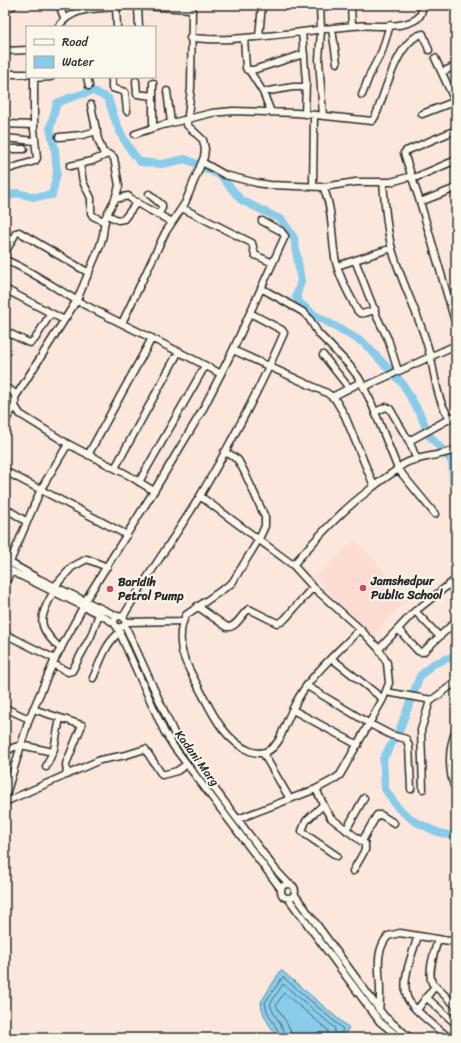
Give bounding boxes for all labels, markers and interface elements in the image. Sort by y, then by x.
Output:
legend [26,26,156,78]
text: Road [62,31,89,53]
text: Water [62,51,95,73]
place label: Jamshedpur Public School [370,570,443,606]
place label: Baridih Petrol Pump [118,571,184,607]
marker: Jamshedpur Public School [358,583,368,593]
marker: Baridih Petrol Pump [105,584,115,594]
street label: Kadani Marg [169,725,225,791]

